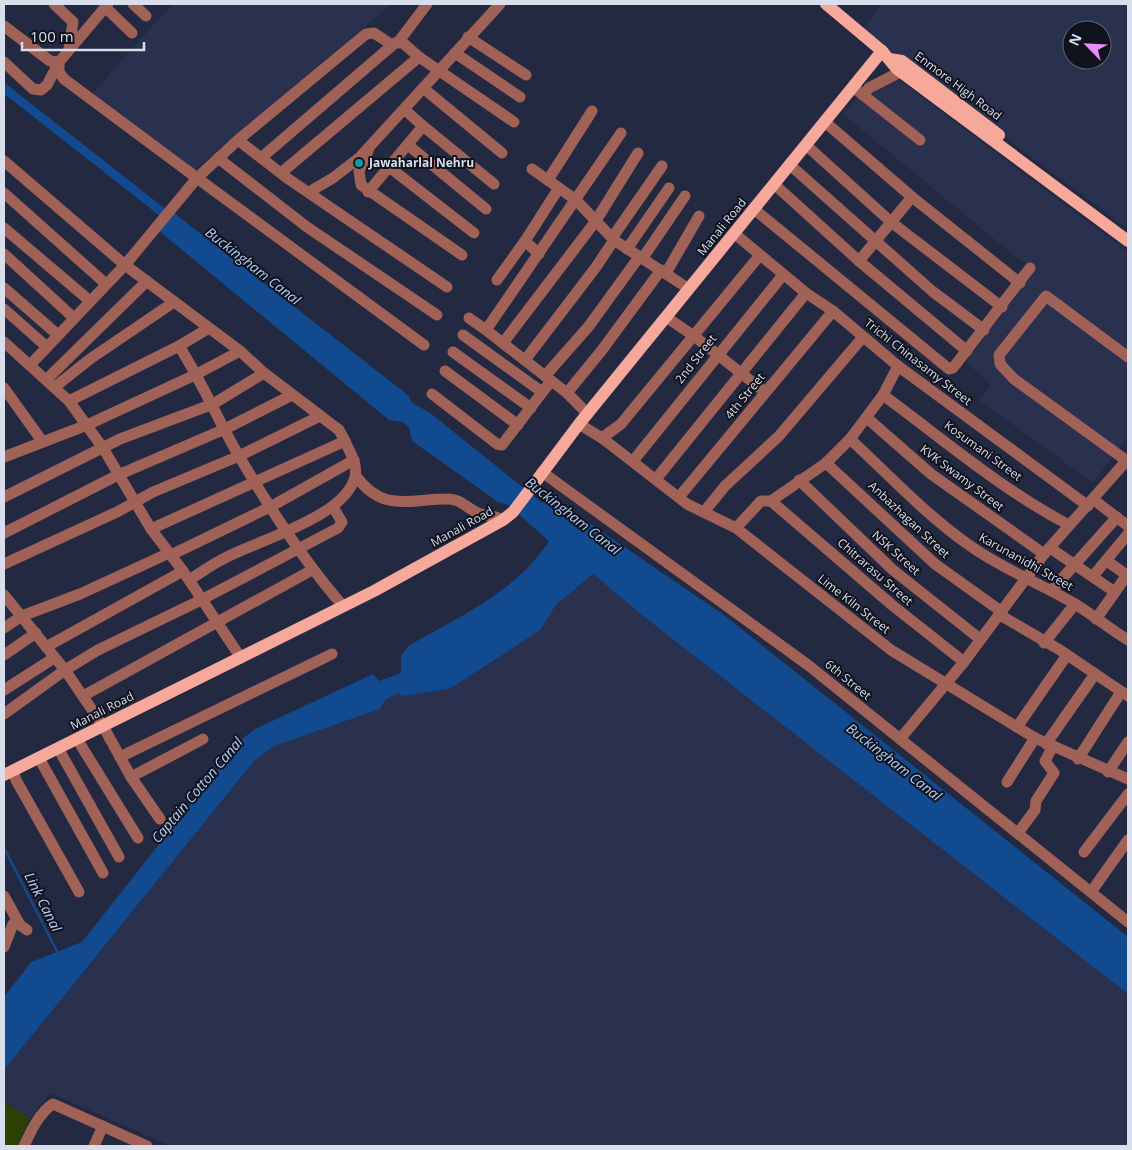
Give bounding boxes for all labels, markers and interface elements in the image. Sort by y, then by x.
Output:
scale bar [22,20,145,52]
north arrow [1062,20,1112,70]
text: 100 m [30,26,74,46]
text: N [1064,30,1086,49]
street label: Enmore High Road [911,47,1005,124]
place label: Jawaharlal Nehru [368,154,474,171]
marker: Jawaharlal Nehru [353,157,365,169]
street label: Manali Road [693,194,750,259]
water label: Buckingham Canal [202,222,305,309]
street label: Trichi Chinasamy Street [861,314,976,409]
street label: 2nd Street [671,331,720,387]
street label: 4th Street [721,369,769,422]
street label: Kosumani Street [941,417,1026,485]
street label: KVK Swamy Street [917,440,1008,515]
water label: Buckingham Canal [522,472,625,559]
street label: Anbazhagan Street [865,477,954,562]
street label: Manali Road [427,502,496,551]
street label: NSK Street [868,526,924,579]
street label: Karunanidhi Street [976,529,1076,594]
street label: Chitrarasu Street [834,534,917,609]
street label: Lime Kiln Street [815,570,894,637]
street label: 6th Street [822,656,875,704]
street label: Manali Road [67,687,137,734]
water label: Buckingham Canal [843,718,946,805]
water label: Captain Cotton Canal [147,732,247,847]
water label: Link Canal [20,869,67,935]

